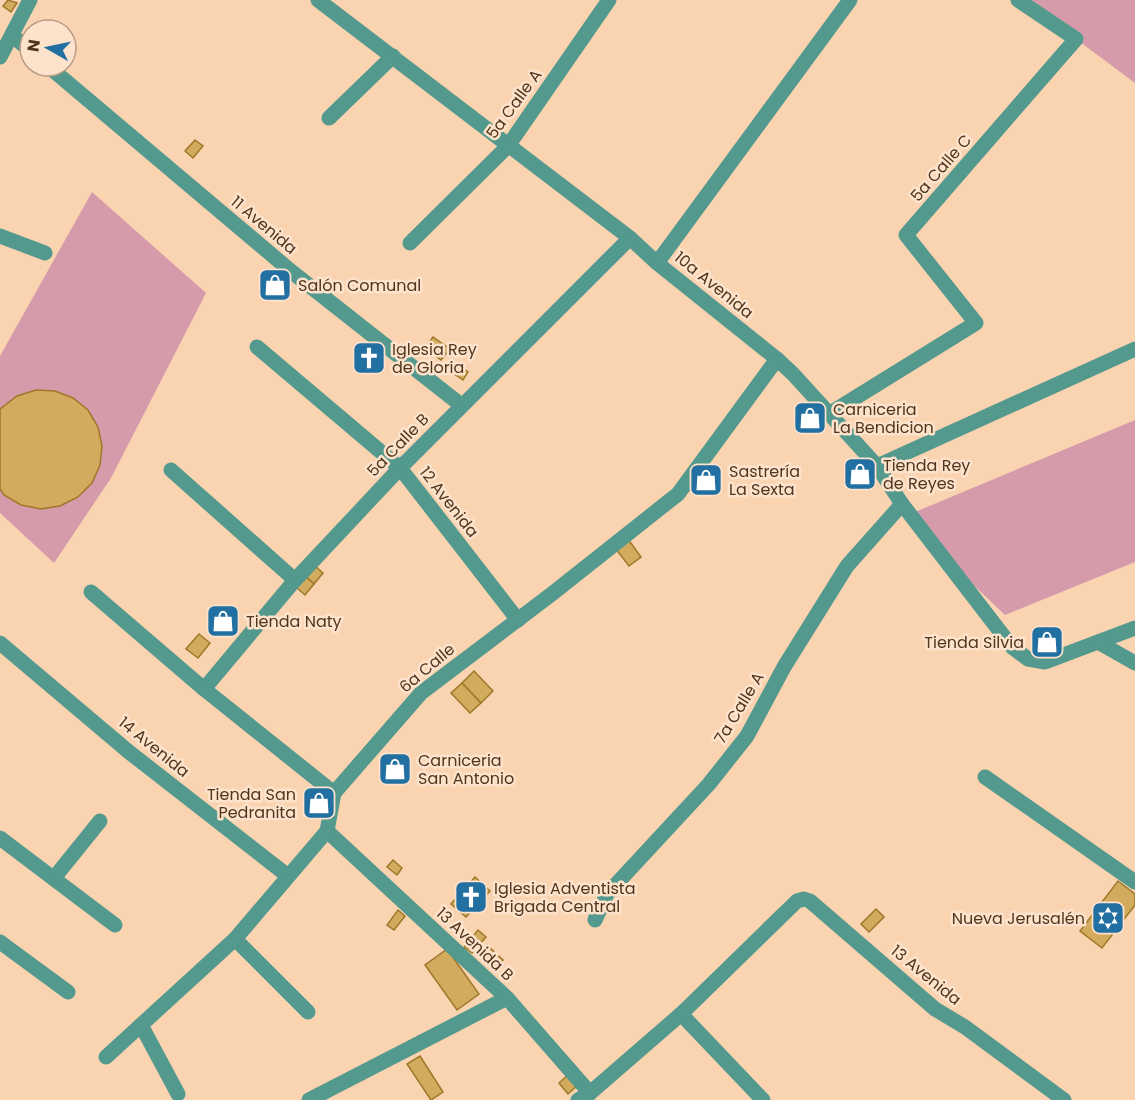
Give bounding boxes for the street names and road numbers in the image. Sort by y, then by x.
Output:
street label: 5a Calle A [481,64,547,144]
street label: 5a Calle C [905,129,977,207]
street label: 11 Avenida [226,190,302,260]
street label: 10a Avenida [670,246,758,324]
street label: 5a Calle B [362,408,434,482]
street label: 12 Avenida [414,462,484,542]
street label: 6a Calle [394,638,460,698]
street label: 7a Calle A [709,668,770,748]
street label: 14 Avenida [114,711,194,783]
street label: 13 Avenida B [431,902,519,986]
street label: 13 Avenida [886,940,966,1010]

